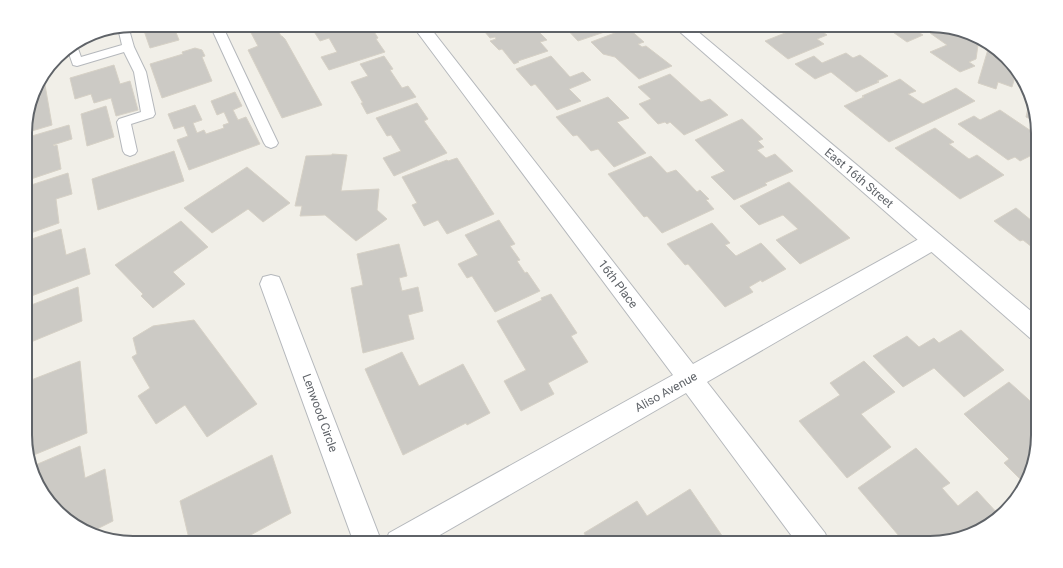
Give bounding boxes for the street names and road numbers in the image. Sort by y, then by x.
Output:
street label: East 16th Street [822,145,896,211]
street label: 16th Place [595,257,641,311]
street label: Aliso Avenue [632,369,700,415]
street label: Lenwood Circle [299,372,341,454]

